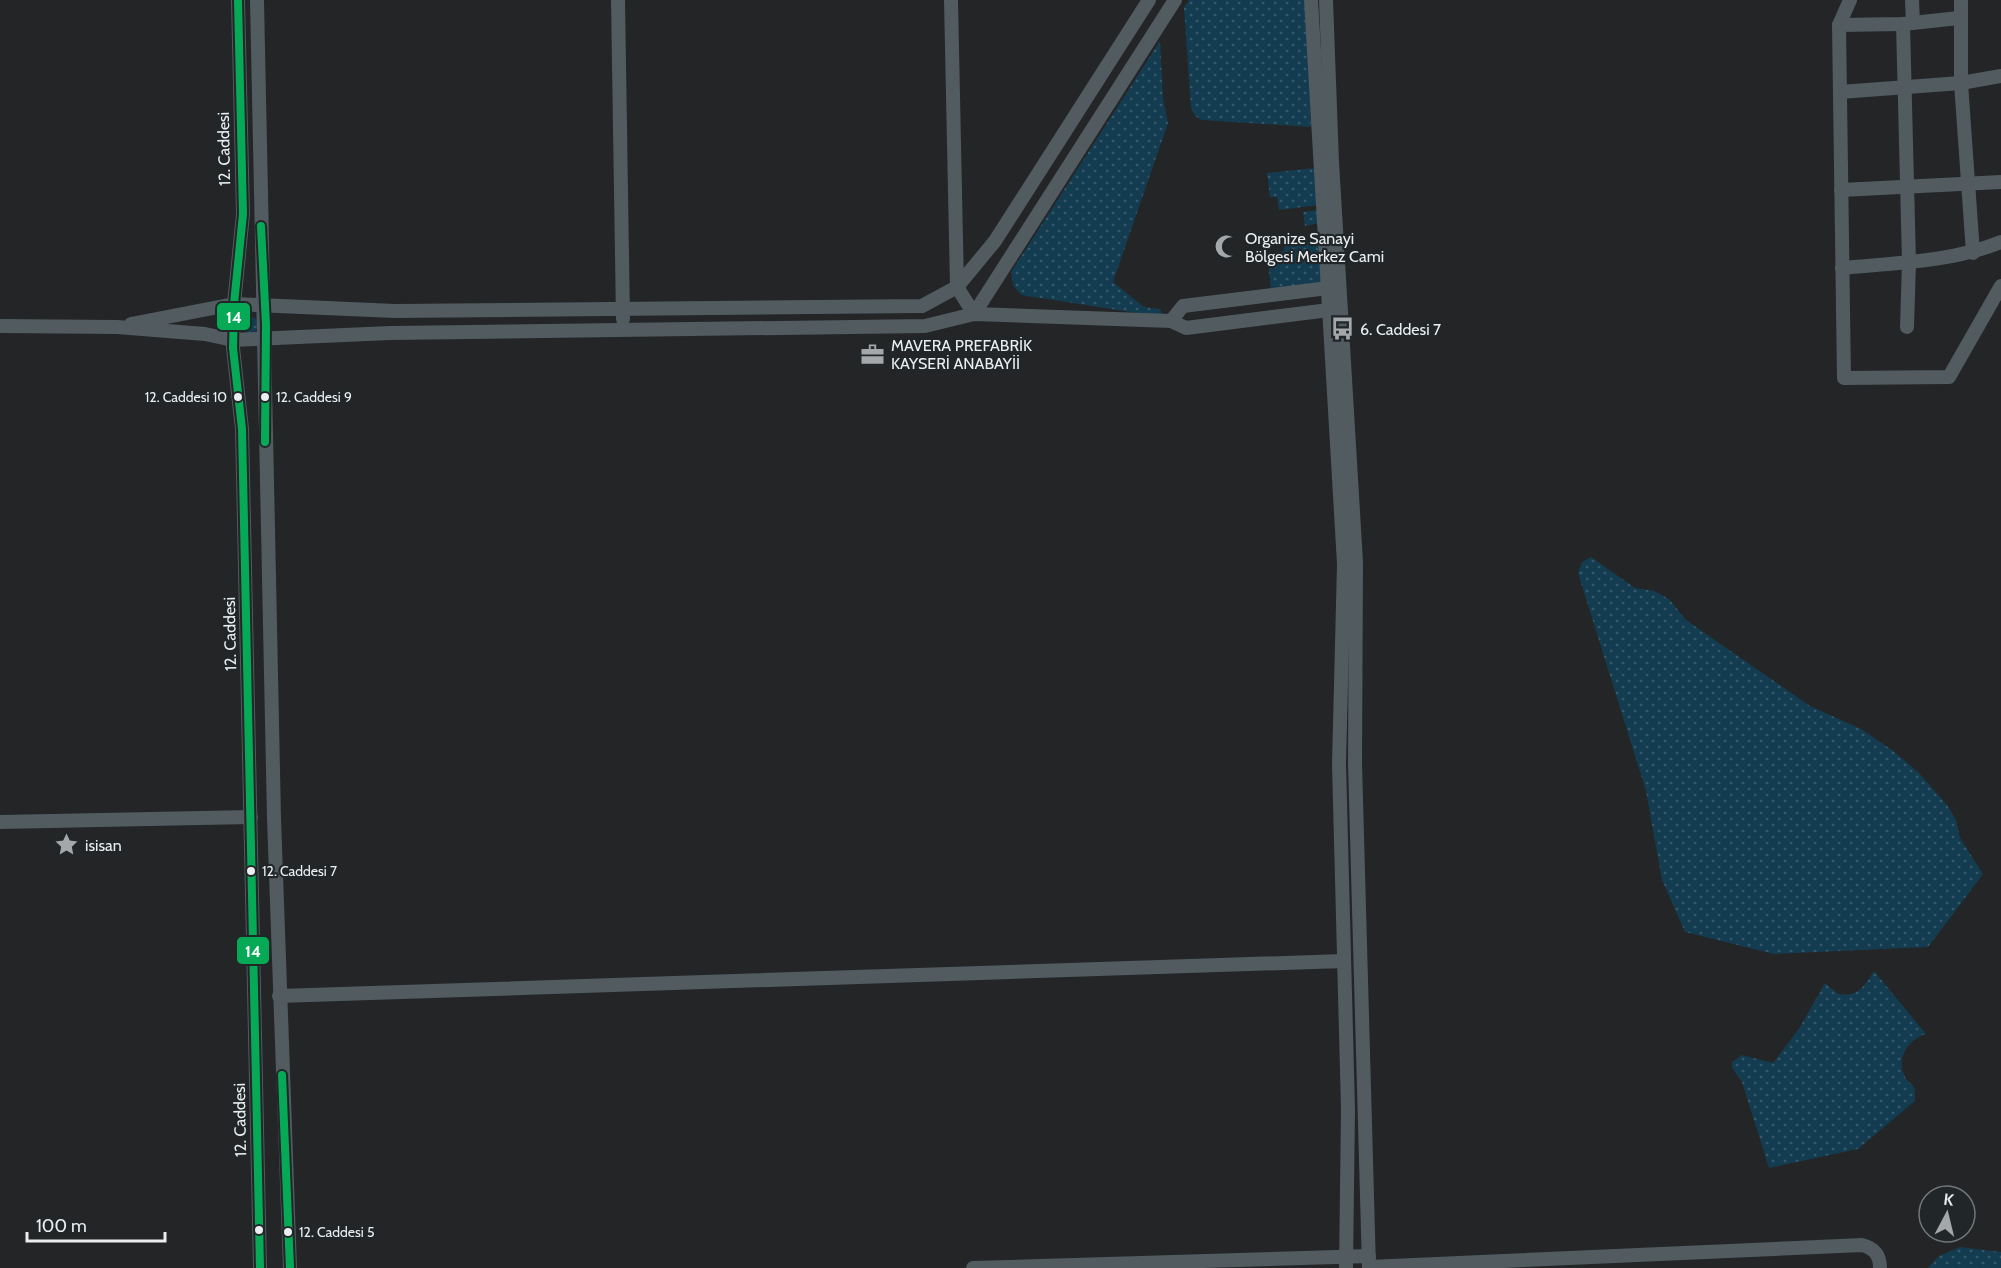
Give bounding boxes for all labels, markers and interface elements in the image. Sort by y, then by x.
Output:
street label: 12. Caddesi [214,112,234,186]
place label: Organize Sanayi Bölgesi Merkez Cami [1245,229,1384,266]
mosque icon: Organize Sanayi Bölgesi Merkez Cami [1214,234,1240,260]
line badge: 14 [216,302,251,331]
text: 14 [226,308,242,327]
bus stop icon: 6. Caddesi 7 [1329,316,1355,342]
place label: 6. Caddesi 7 [1360,320,1441,339]
place label: MAVERA PREFABRİK KAYSERİ ANABAYİİ [891,336,1032,373]
office icon: MAVERA PREFABRİK KAYSERİ ANABAYİİ [860,341,886,367]
place label: 12. Caddesi 10 [145,388,227,406]
place label: 12. Caddesi 9 [276,388,352,406]
marker: 12. Caddesi 10 [232,391,244,403]
marker: 12. Caddesi 9 [259,391,271,403]
street label: 12. Caddesi [220,597,240,671]
place icon: isisan [54,832,80,858]
place label: isisan [85,836,122,855]
place label: 12. Caddesi 7 [262,862,337,880]
marker: 12. Caddesi 7 [245,865,257,877]
line badge: 14 [236,936,270,965]
text: 14 [245,942,261,961]
street label: 12. Caddesi [230,1083,250,1157]
north arrow [1917,1184,1977,1244]
text: K [1943,1190,1955,1210]
scale bar [27,1205,165,1243]
text: 100 m [36,1215,87,1237]
place label: 12. Caddesi 5 [299,1223,375,1241]
unlabelled marker [253,1224,265,1236]
marker: 12. Caddesi 5 [282,1226,294,1238]

